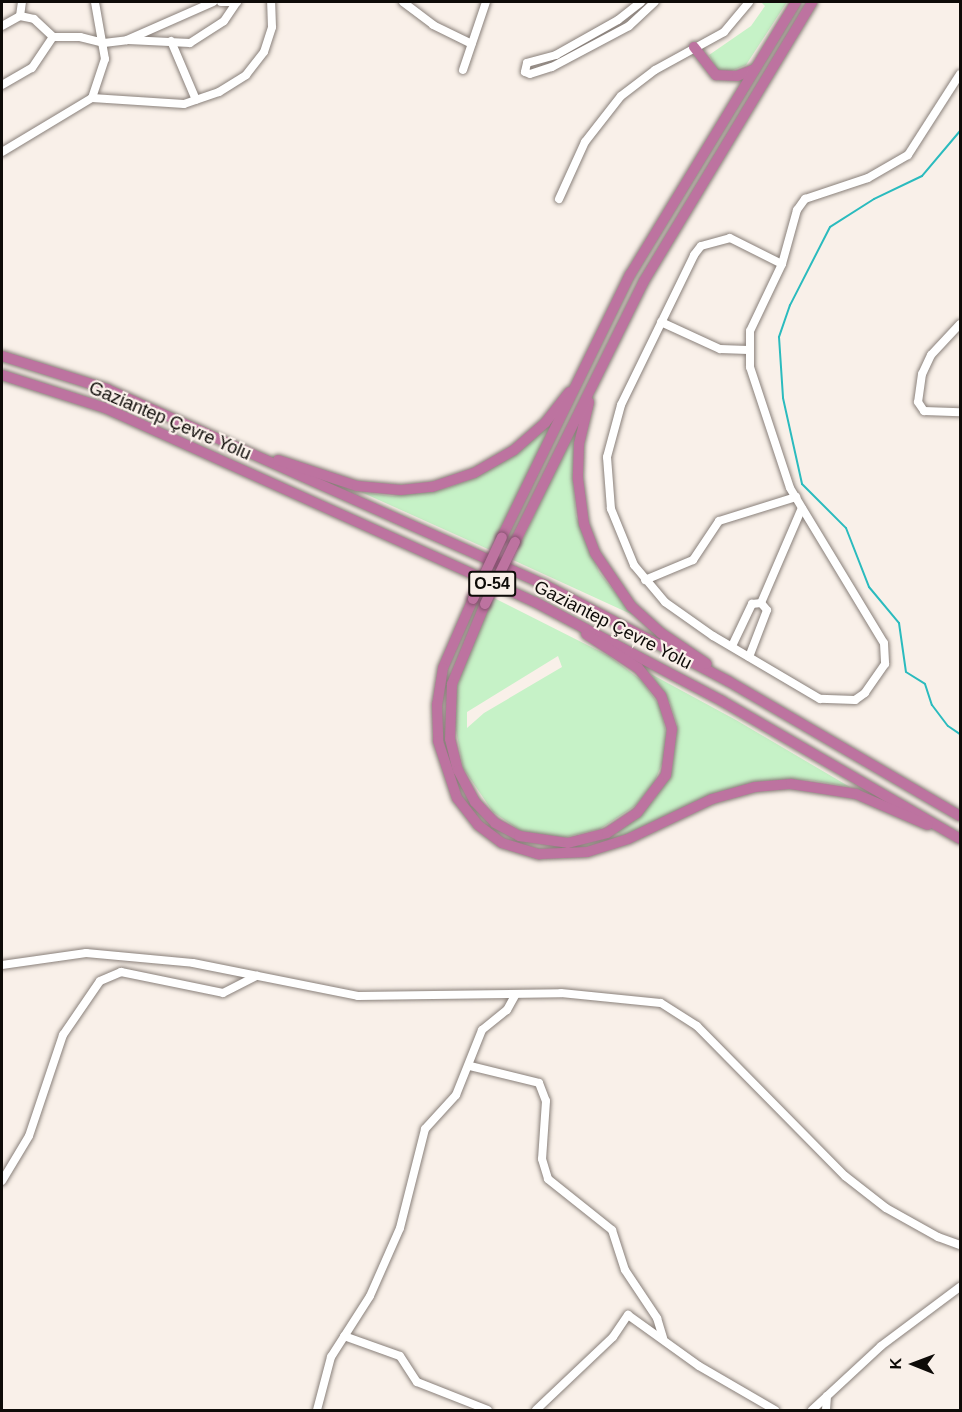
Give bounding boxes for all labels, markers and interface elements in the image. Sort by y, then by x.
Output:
street label: Gaziantep Çevre Yolu [85,377,255,465]
road number: O-54 [468,571,516,597]
street label: Gaziantep Çevre Yolu [530,576,696,674]
north arrow [884,1334,944,1394]
text: K [887,1358,904,1370]

